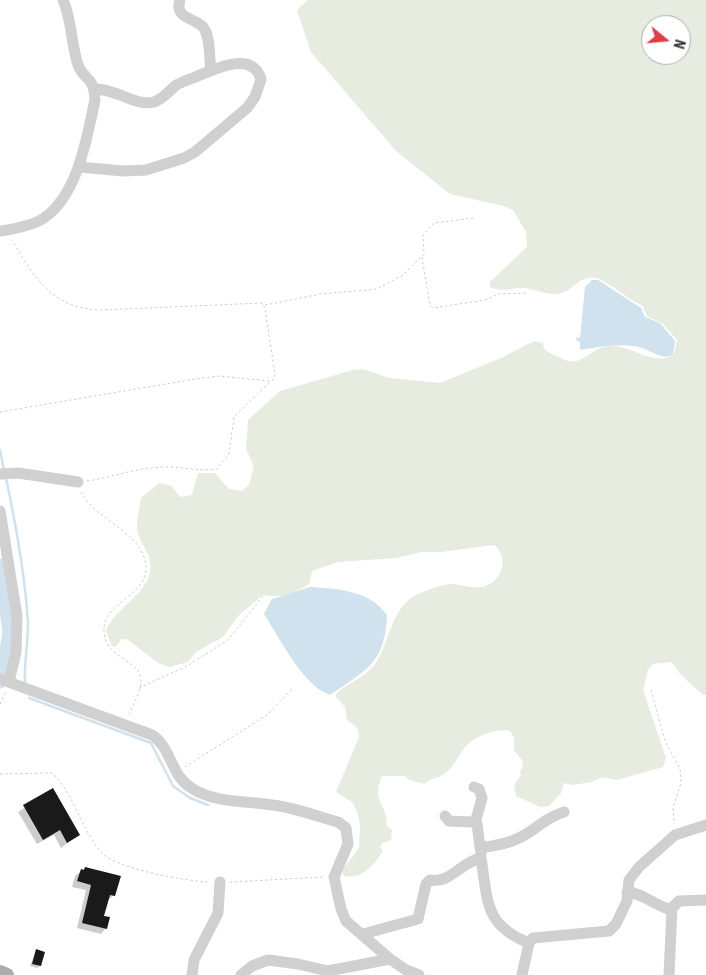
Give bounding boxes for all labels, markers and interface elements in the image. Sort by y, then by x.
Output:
north arrow [641,15,691,65]
text: N [670,38,688,51]

